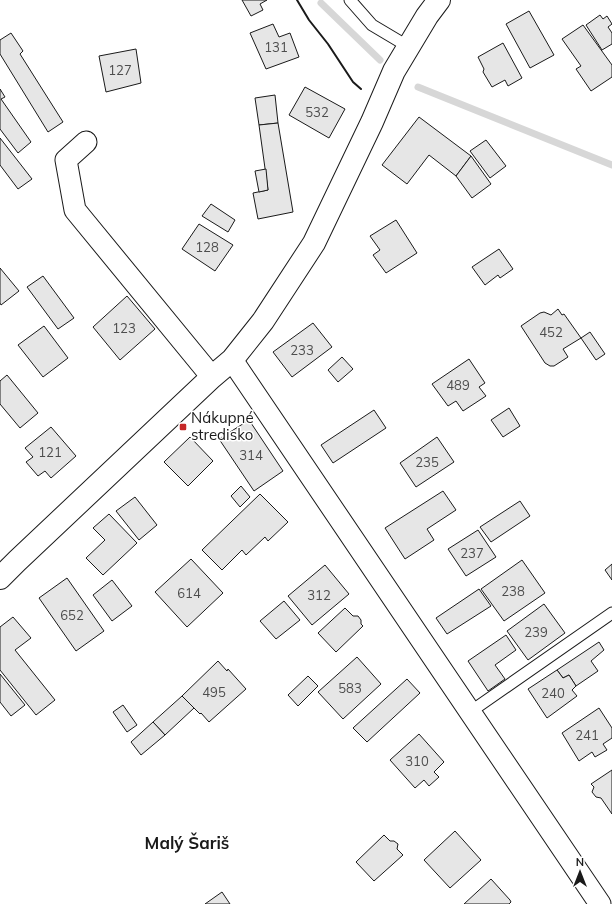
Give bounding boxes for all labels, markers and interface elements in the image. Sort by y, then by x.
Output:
house number: 131 [264,39,288,55]
house number: 127 [108,62,132,78]
house number: 532 [305,104,329,120]
house number: 128 [195,239,219,255]
house number: 123 [112,320,136,336]
house number: 452 [539,324,563,340]
house number: 233 [290,342,314,358]
house number: 489 [446,377,470,393]
place label: Nákupné stredisko [191,408,254,444]
marker: Nákupné stredisko [178,422,188,432]
house number: 121 [38,444,62,460]
house number: 314 [239,447,263,463]
house number: 235 [415,454,439,470]
house number: 237 [460,545,484,561]
house number: 238 [501,583,525,599]
house number: 614 [177,585,201,601]
house number: 312 [307,587,331,603]
house number: 652 [60,607,84,623]
house number: 239 [524,624,548,640]
house number: 583 [338,680,362,696]
house number: 495 [202,684,226,700]
house number: 240 [541,685,565,701]
house number: 241 [575,727,599,743]
house number: 310 [405,753,429,769]
district label: Malý Šariš [145,832,229,853]
north arrow [560,852,600,892]
text: N [576,855,584,869]

